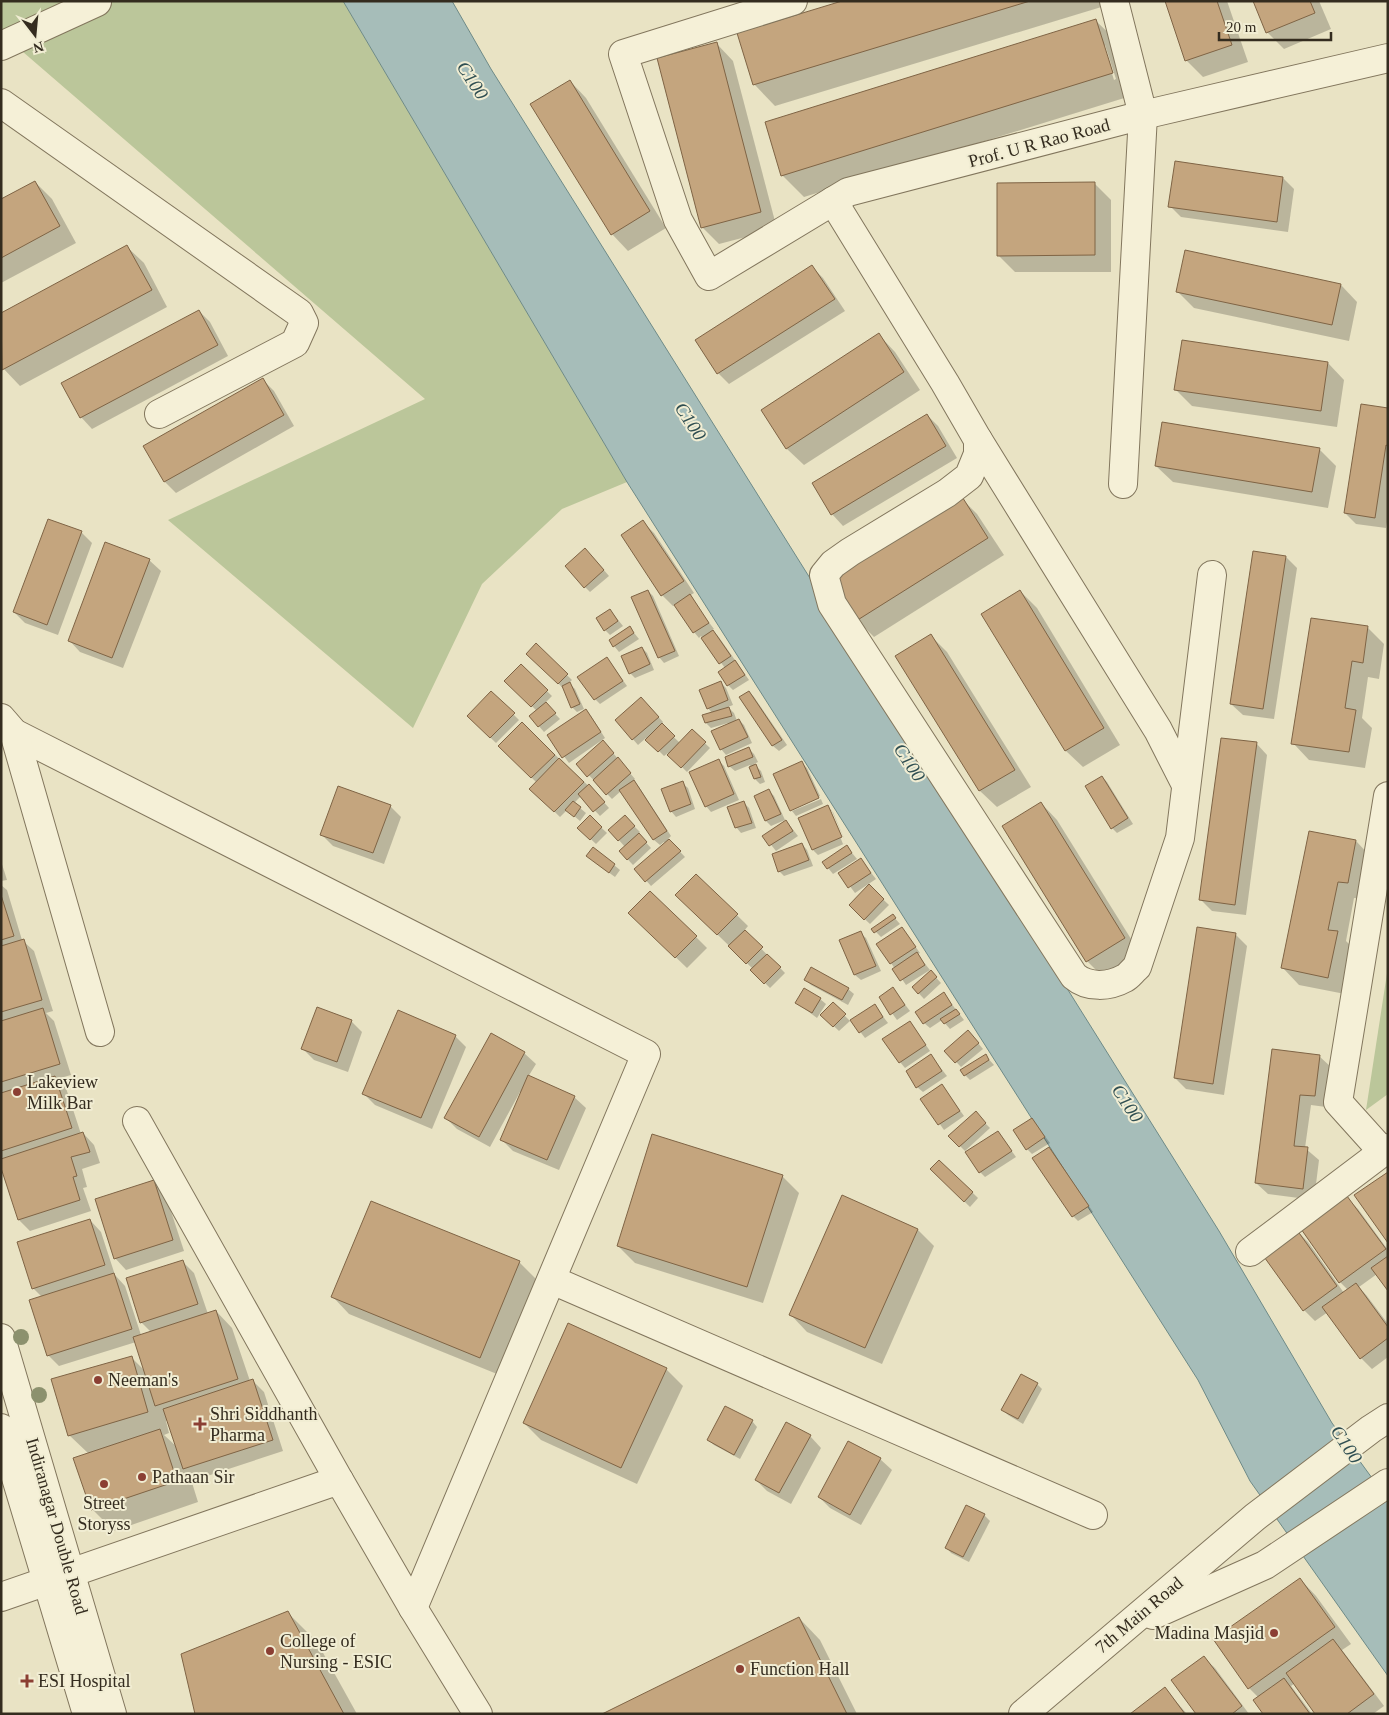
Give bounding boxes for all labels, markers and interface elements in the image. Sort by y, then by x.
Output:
north arrow [10,10,60,60]
scale bar [1219,10,1332,42]
text: 20 m [1226,19,1257,35]
text: N [32,38,45,56]
water label: C100 [453,57,493,104]
street label: Prof. U R Rao Road [966,115,1112,171]
water label: C100 [671,398,711,445]
water label: C100 [890,739,930,786]
place label: Lakeview Milk Bar [27,1072,98,1113]
water label: C100 [1108,1080,1148,1127]
marker: Lakeview Milk Bar [11,1086,23,1098]
place label: Neeman's [108,1370,178,1390]
marker: Neeman's [92,1374,104,1386]
place label: Shri Siddhanth Pharma [210,1404,318,1445]
marker: Shri Siddhanth Pharma [194,1418,206,1430]
water label: C100 [1327,1421,1367,1468]
street label: Indiranagar Double Road [22,1435,92,1617]
place label: Pathaan Sir [152,1467,235,1487]
marker: Pathaan Sir [136,1471,148,1483]
marker: Street Storyss [98,1478,110,1490]
place label: Street Storyss [77,1493,131,1534]
street label: 7th Main Road [1091,1573,1187,1657]
place label: Madina Masjid [1155,1623,1264,1643]
marker: Madina Masjid [1268,1627,1280,1639]
place label: College of Nursing - ESIC [280,1631,392,1672]
marker: College of Nursing - ESIC [264,1645,276,1657]
place label: Function Hall [750,1659,850,1679]
marker: Function Hall [734,1663,746,1675]
place label: ESI Hospital [38,1671,131,1691]
marker: ESI Hospital [20,1674,34,1688]

